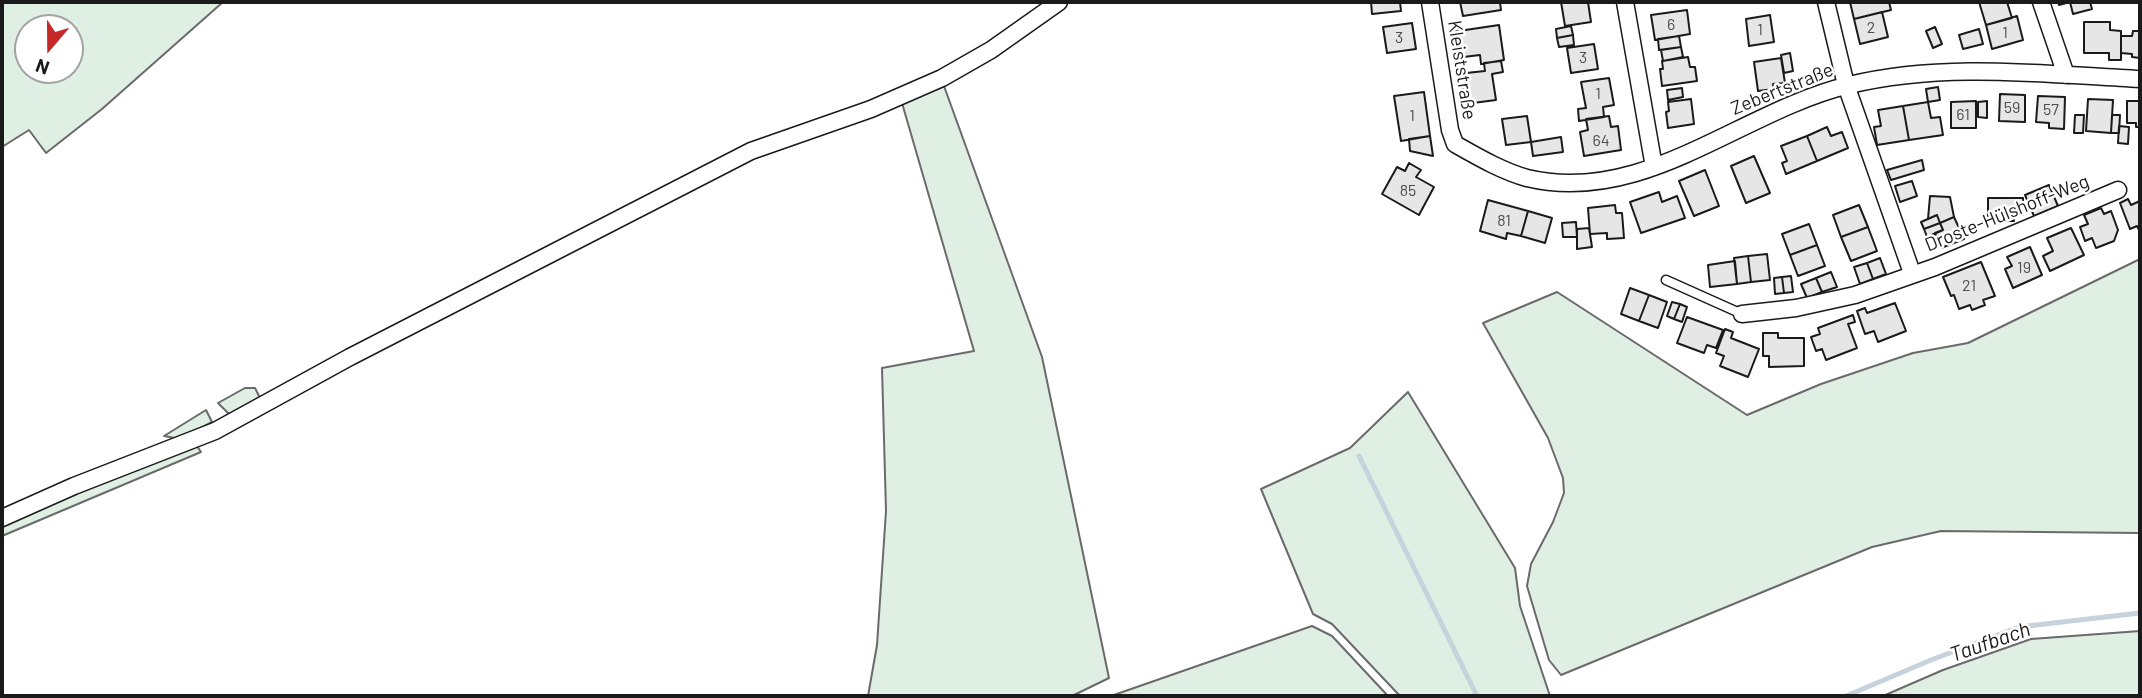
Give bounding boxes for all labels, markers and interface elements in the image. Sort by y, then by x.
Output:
north arrow [14,14,84,84]
house number: 6 [1667,15,1675,35]
house number: 2 [1867,18,1875,38]
street label: Kleiststraße [1443,19,1481,121]
house number: 1 [1757,20,1763,40]
house number: 1 [2002,23,2008,43]
house number: 3 [1395,28,1403,48]
house number: 3 [1579,48,1587,68]
text: N [32,54,52,80]
street label: Zebertstraße [1727,58,1837,120]
house number: 1 [1595,84,1601,104]
house number: 59 [2004,98,2020,118]
house number: 57 [2043,100,2059,120]
house number: 61 [1956,105,1970,125]
house number: 1 [1409,106,1415,126]
house number: 64 [1592,131,1610,151]
street label: Droste-Hülshoff-Weg [1922,170,2092,256]
house number: 85 [1400,181,1416,201]
house number: 81 [1497,211,1511,231]
house number: 19 [2017,258,2031,278]
house number: 21 [1962,276,1976,296]
water label: Taufbach [1946,616,2034,668]

